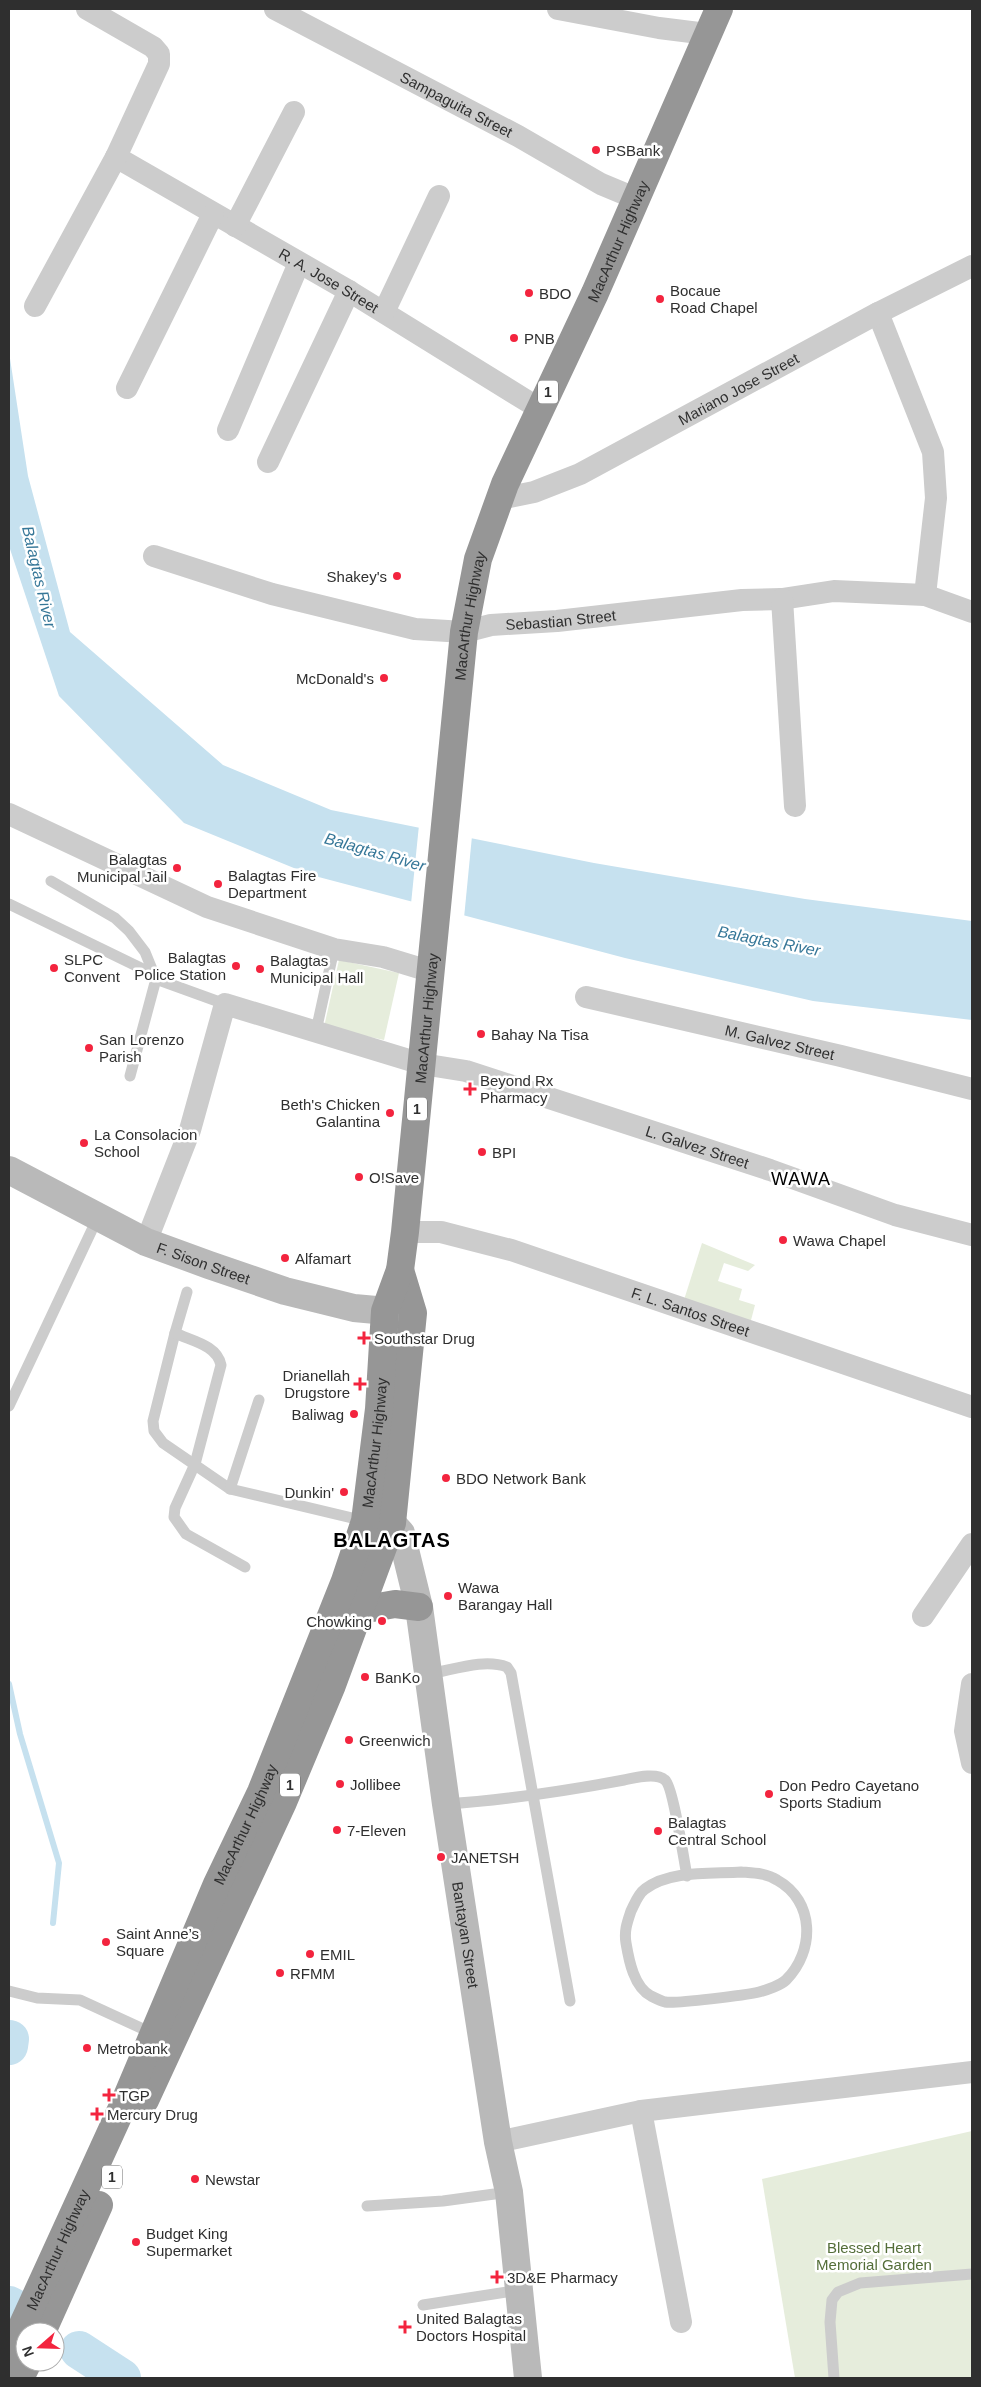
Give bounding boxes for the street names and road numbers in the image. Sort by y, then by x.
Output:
street label: Sampaguita Street [398,68,516,141]
street label: MacArthur Highway [584,177,652,305]
street label: R. A. Jose Street [276,244,383,316]
street label: Mariano Jose Street [675,349,802,428]
road number: 1 [538,381,558,404]
street label: MacArthur Highway [451,548,489,681]
street label: Sebastian Street [505,606,618,633]
street label: MacArthur Highway [411,952,441,1084]
street label: M. Galvez Street [724,1021,837,1063]
road number: 1 [407,1098,427,1120]
street label: L. Galvez Street [644,1122,752,1171]
street label: F. Sison Street [155,1238,253,1287]
street label: F. L. Santos Street [629,1283,753,1339]
street label: MacArthur Highway [358,1377,389,1509]
street label: MacArthur Highway [210,1761,280,1887]
road number: 1 [280,1774,300,1796]
street label: Bantayan Street [450,1880,483,1990]
road number: 1 [102,2166,122,2188]
street label: MacArthur Highway [22,2186,92,2313]

